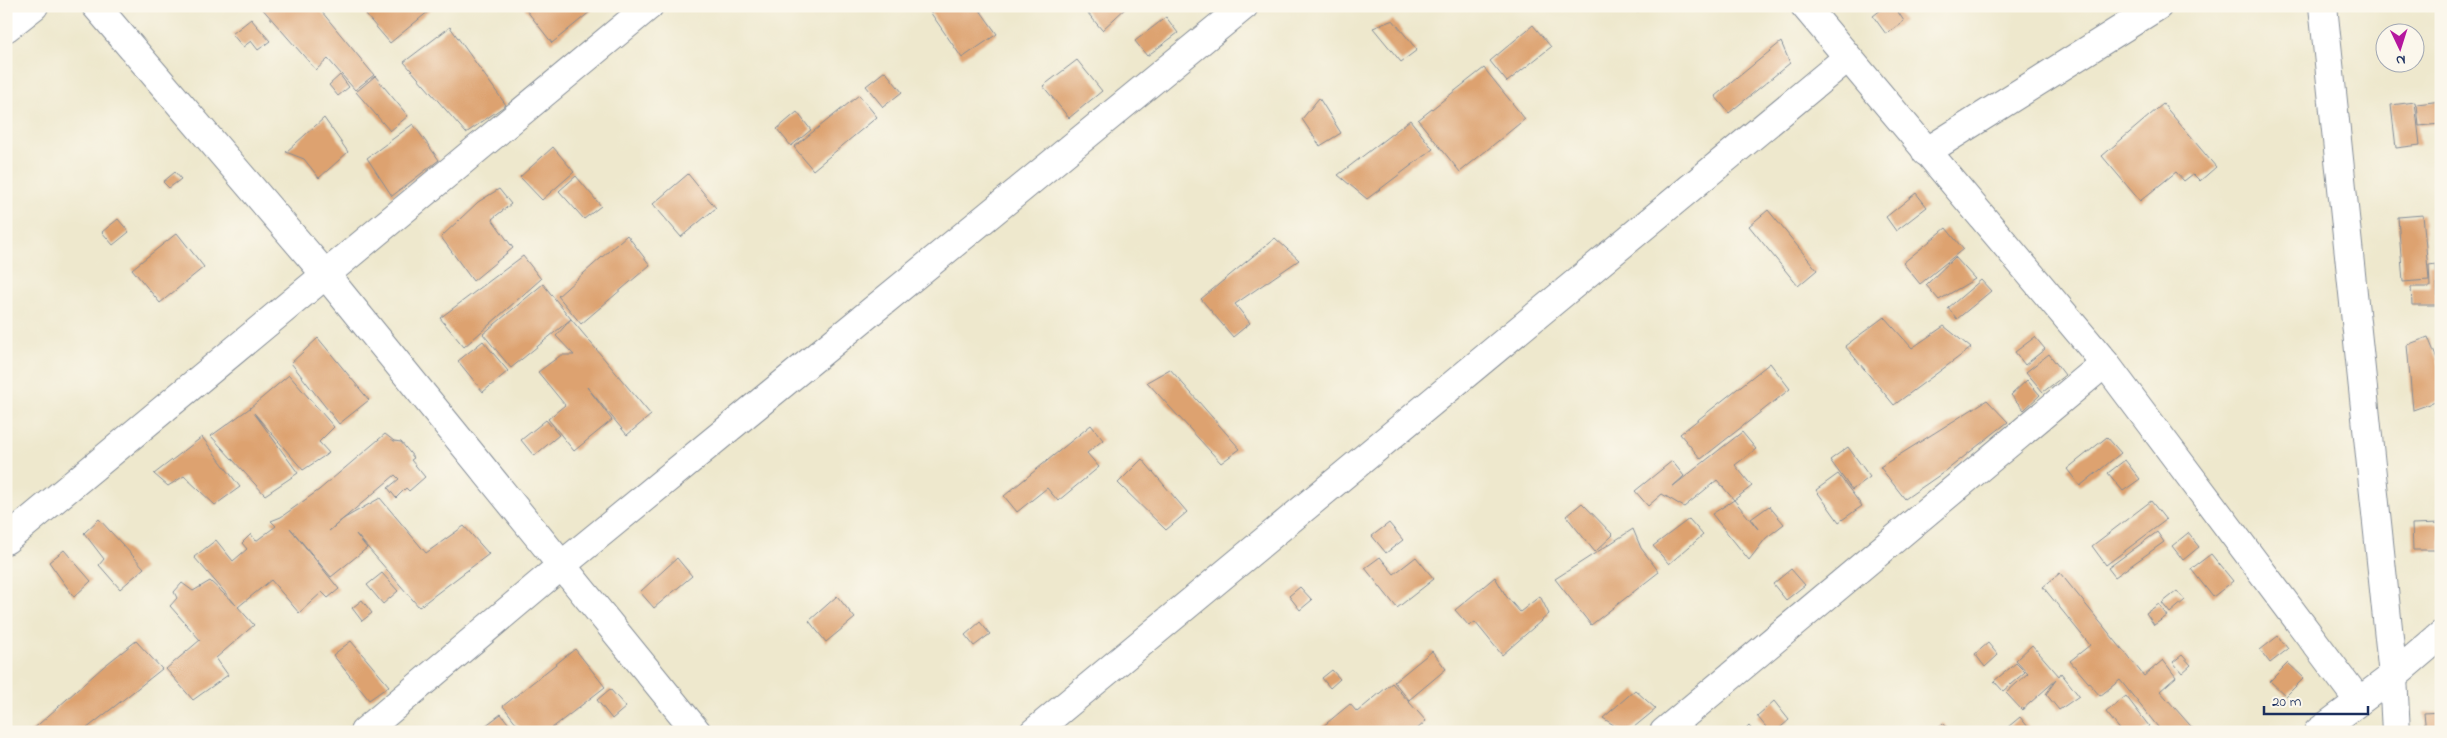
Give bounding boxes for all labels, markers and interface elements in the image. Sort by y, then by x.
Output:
north arrow [2374,22,2424,72]
text: N [2395,49,2406,70]
scale bar [2264,683,2368,715]
text: 20 m [2272,691,2302,713]

